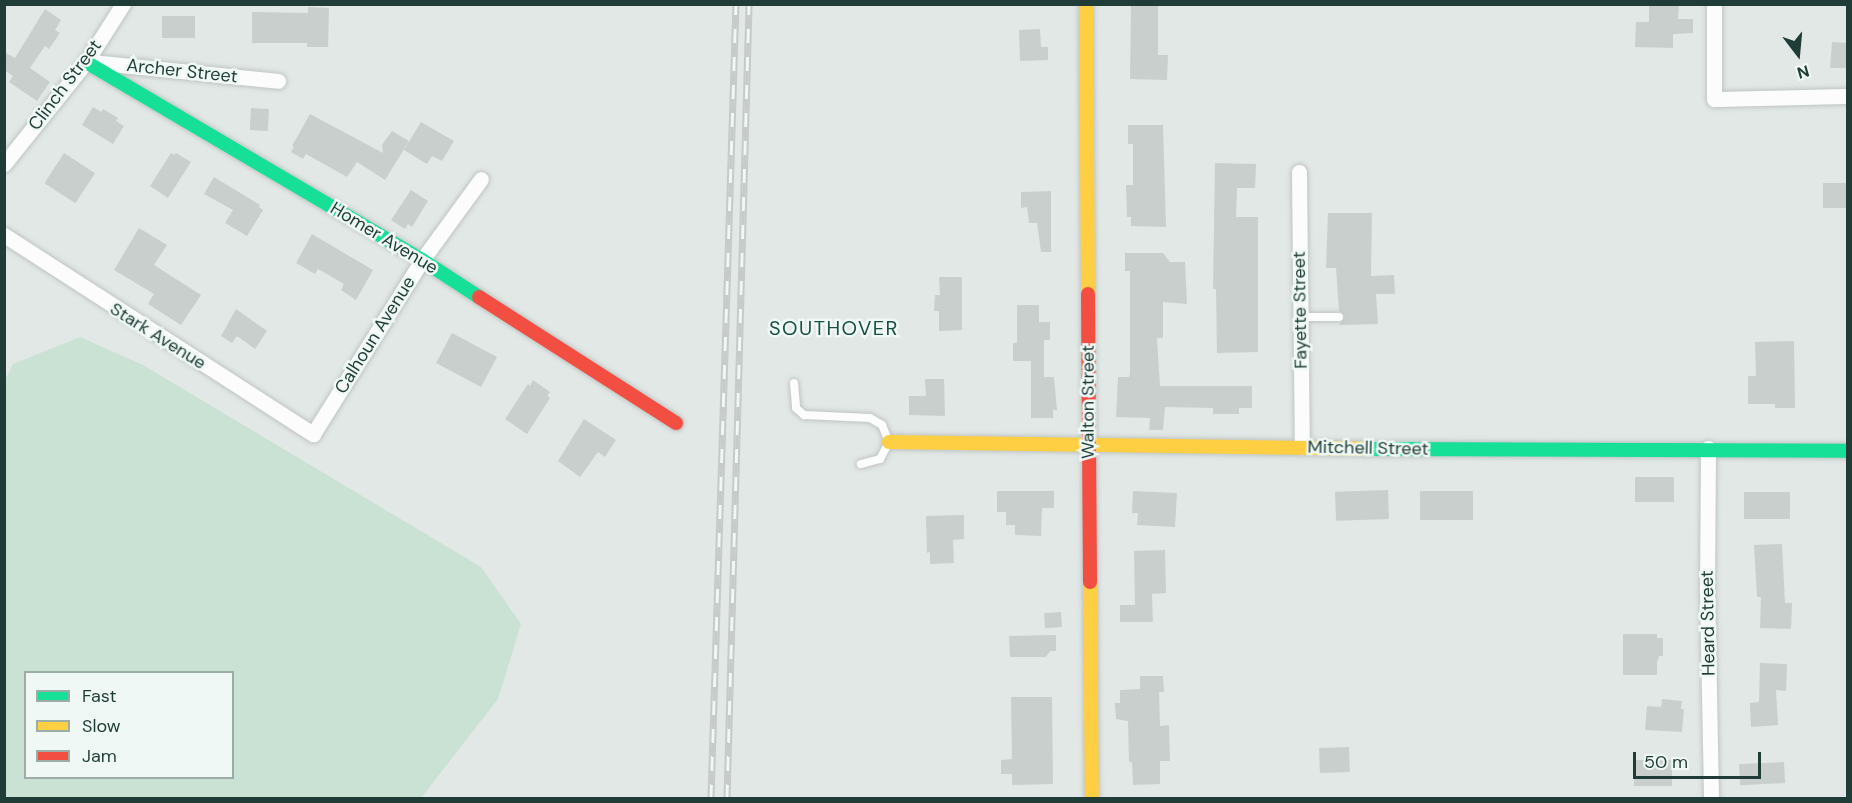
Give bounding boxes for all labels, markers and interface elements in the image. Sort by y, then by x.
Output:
north arrow [1768,24,1828,84]
street label: Clinch Street [24,35,106,135]
street label: Archer Street [125,54,239,88]
text: N [1795,60,1812,83]
street label: Homer Avenue [326,197,442,279]
street label: Fayette Street [1288,251,1312,369]
street label: Calhoun Avenue [330,272,420,398]
street label: Stark Avenue [106,298,210,374]
district label: SOUTHOVER [769,316,899,340]
street label: Walton Street [1077,345,1099,459]
street label: Mitchell Street [1307,436,1429,460]
street label: Heard Street [1696,570,1720,676]
legend [24,671,234,779]
text: Fast [82,684,117,708]
text: Slow [82,714,121,738]
scale bar [1636,740,1764,778]
text: Jam [82,744,117,768]
text: 50 m [1644,750,1688,774]

